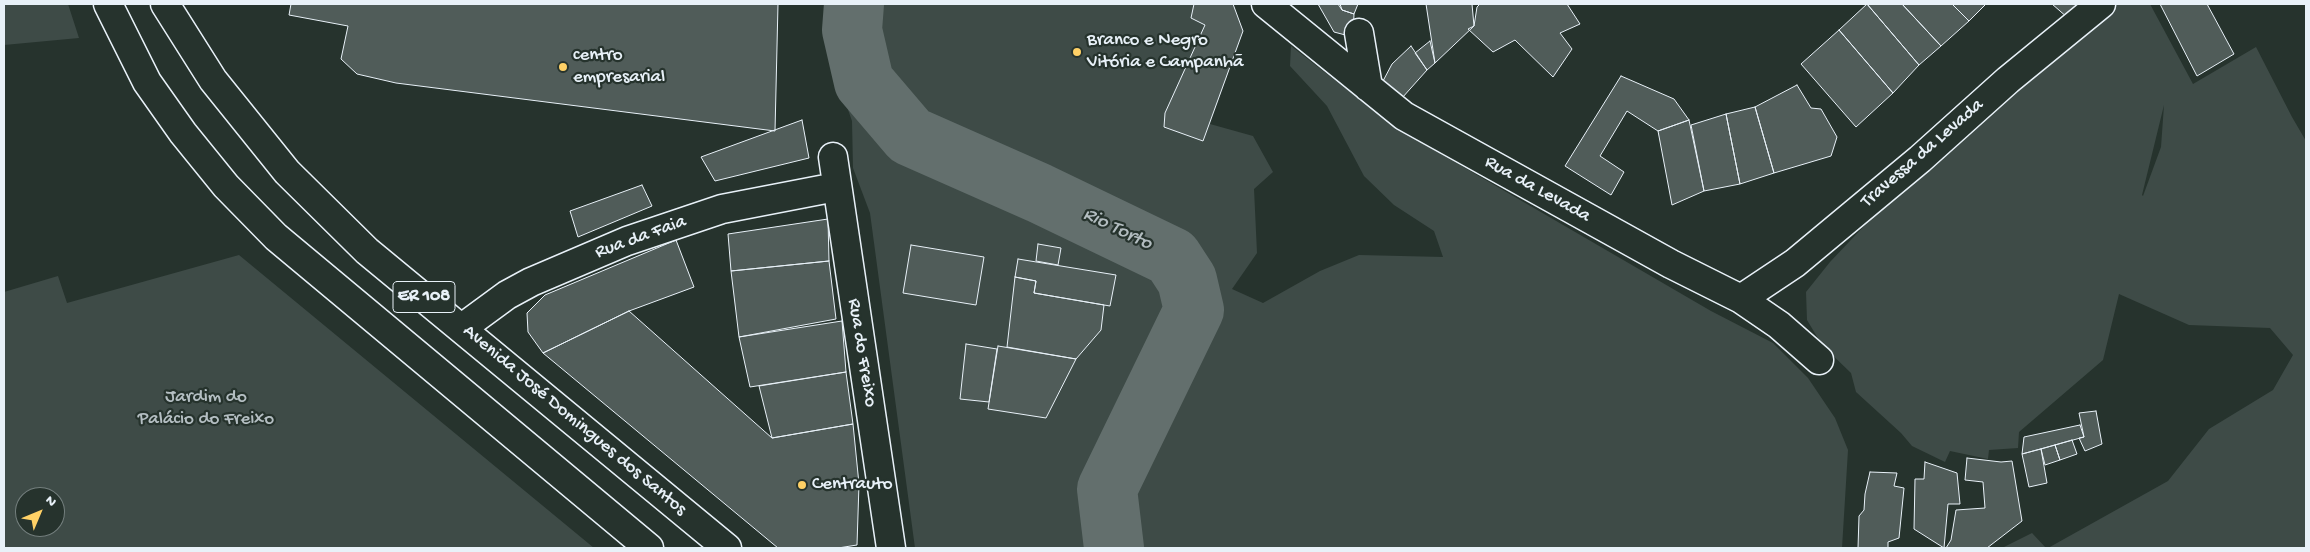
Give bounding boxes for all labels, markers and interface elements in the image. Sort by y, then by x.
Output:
place label: Branco e Negro Vitória e Campanhã [1087,30,1244,74]
place label: centro empresarial [573,45,665,89]
marker: Branco e Negro Vitória e Campanhã [1071,46,1083,58]
marker: centro empresarial [557,61,569,73]
street label: Travessa da Levada [1857,94,1989,214]
street label: Rua da Levada [1480,152,1594,228]
water label: Rio Torto [1079,203,1155,257]
street label: Rua da Faia [592,211,690,265]
road number: ER 108 [393,282,455,312]
street label: Rua do Freixo [841,297,881,409]
street label: Avenida José Domingues dos Santos [457,321,691,521]
park label: Jardim do Palácio do Freixo [138,387,274,431]
place label: Centrauto [812,474,893,496]
marker: Centrauto [796,479,808,491]
north arrow [15,487,65,537]
text: N [41,492,59,511]

